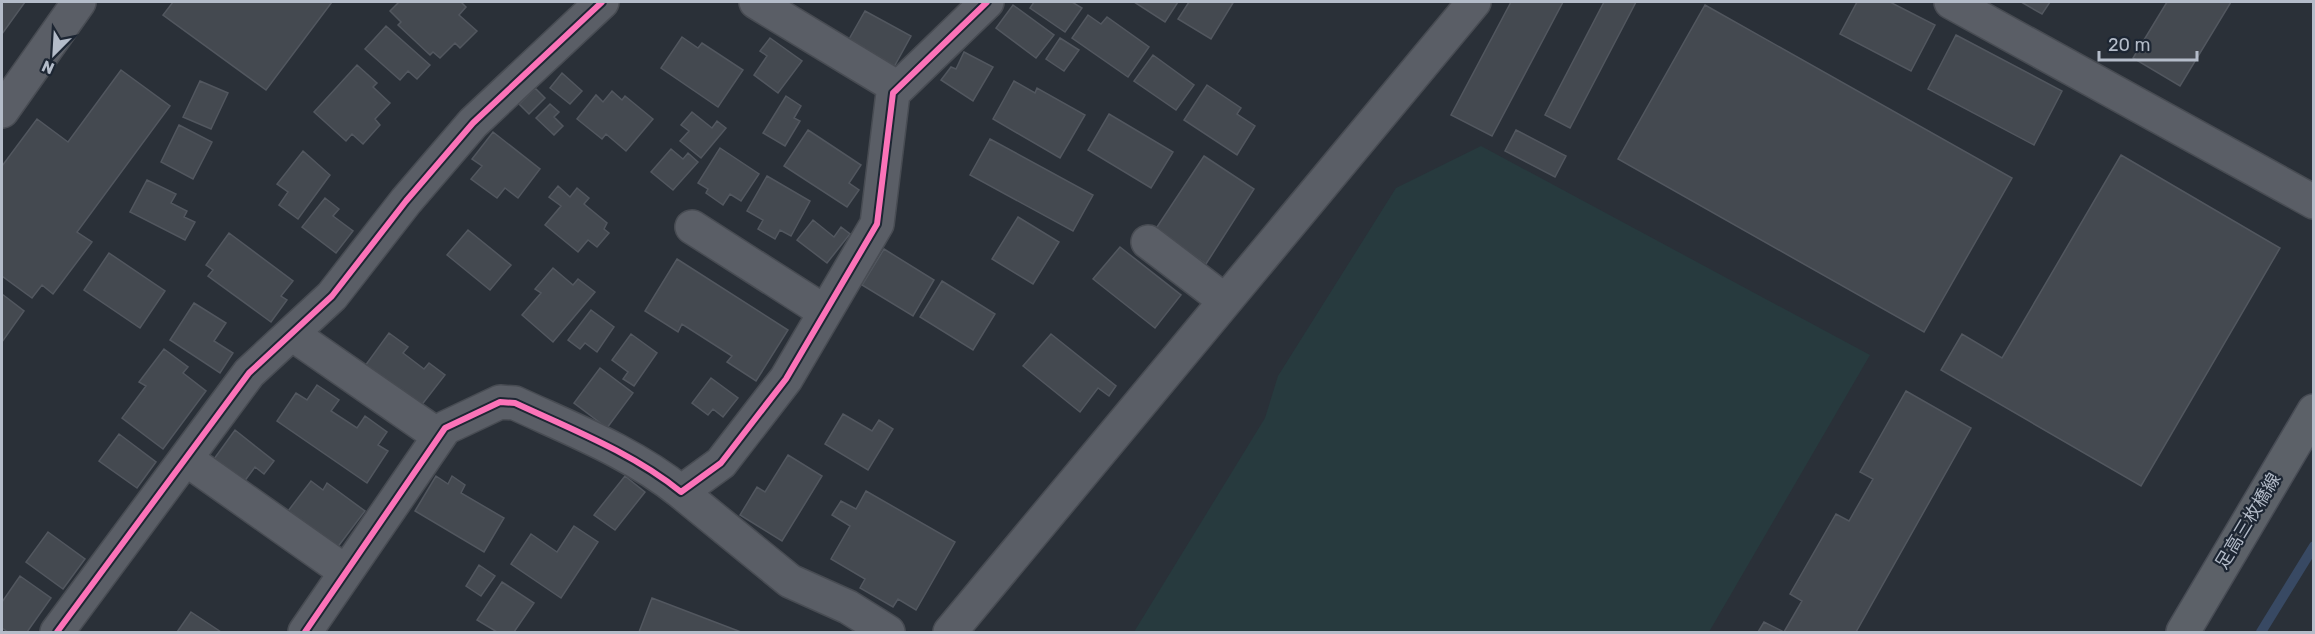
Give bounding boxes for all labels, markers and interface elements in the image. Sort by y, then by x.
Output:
north arrow [24,24,84,84]
scale bar [2099,24,2196,62]
text: 20 m [2108,34,2150,56]
text: N [39,56,57,78]
street label: 足高三枚橋線 [2211,469,2285,573]

